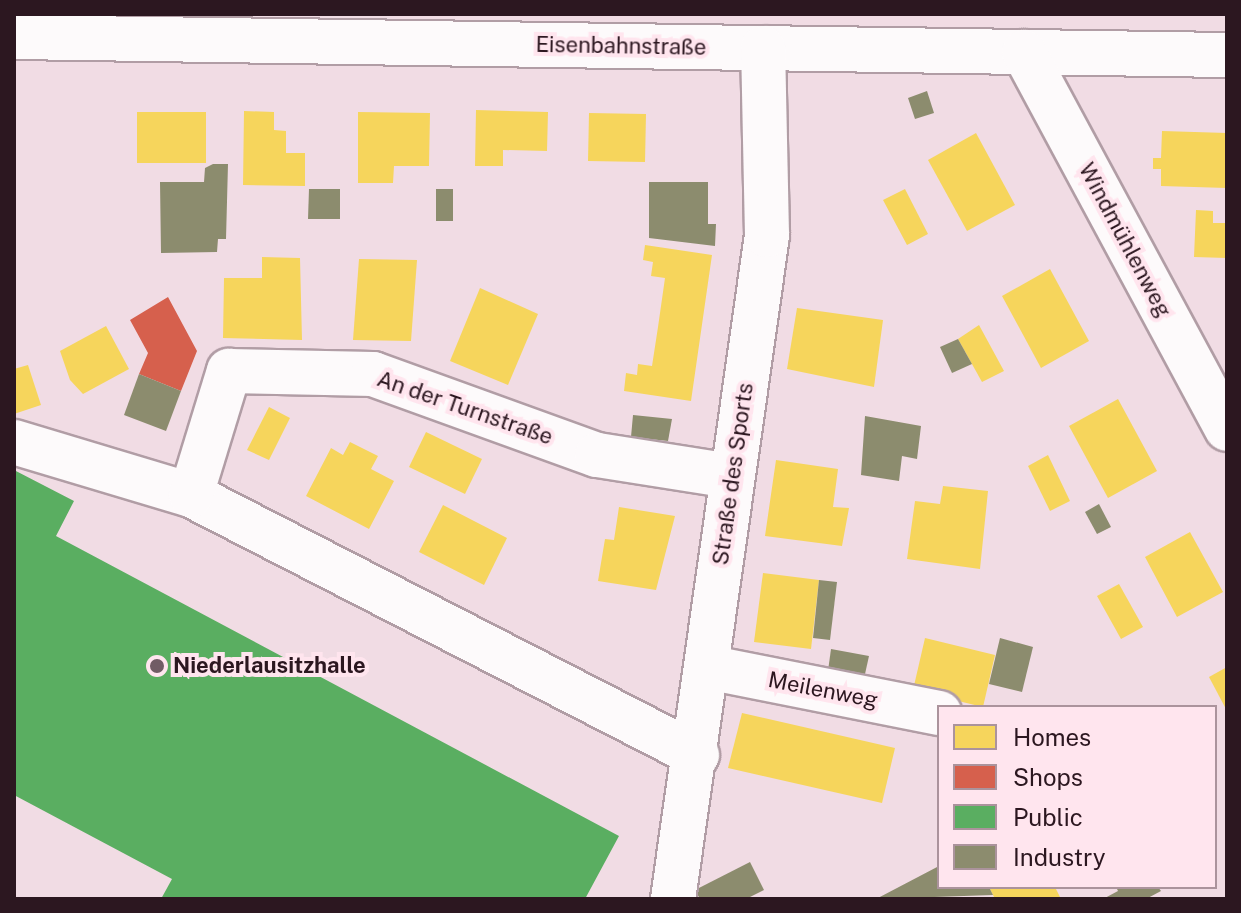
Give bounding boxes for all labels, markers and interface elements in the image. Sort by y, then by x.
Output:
street label: Eisenbahnstraße [535,31,707,61]
street label: Windmühlenweg [1073,158,1177,322]
street label: An der Turnstraße [374,366,556,450]
street label: Straße des Sports [707,381,759,567]
place label: Niederlausitzhalle [173,653,366,679]
marker: Niederlausitzhalle [148,657,166,675]
street label: Meilenweg [766,666,880,714]
legend [937,705,1217,889]
text: Homes [1013,723,1091,751]
text: Shops [1013,763,1083,791]
text: Public [1013,803,1083,831]
text: Industry [1013,843,1106,871]

